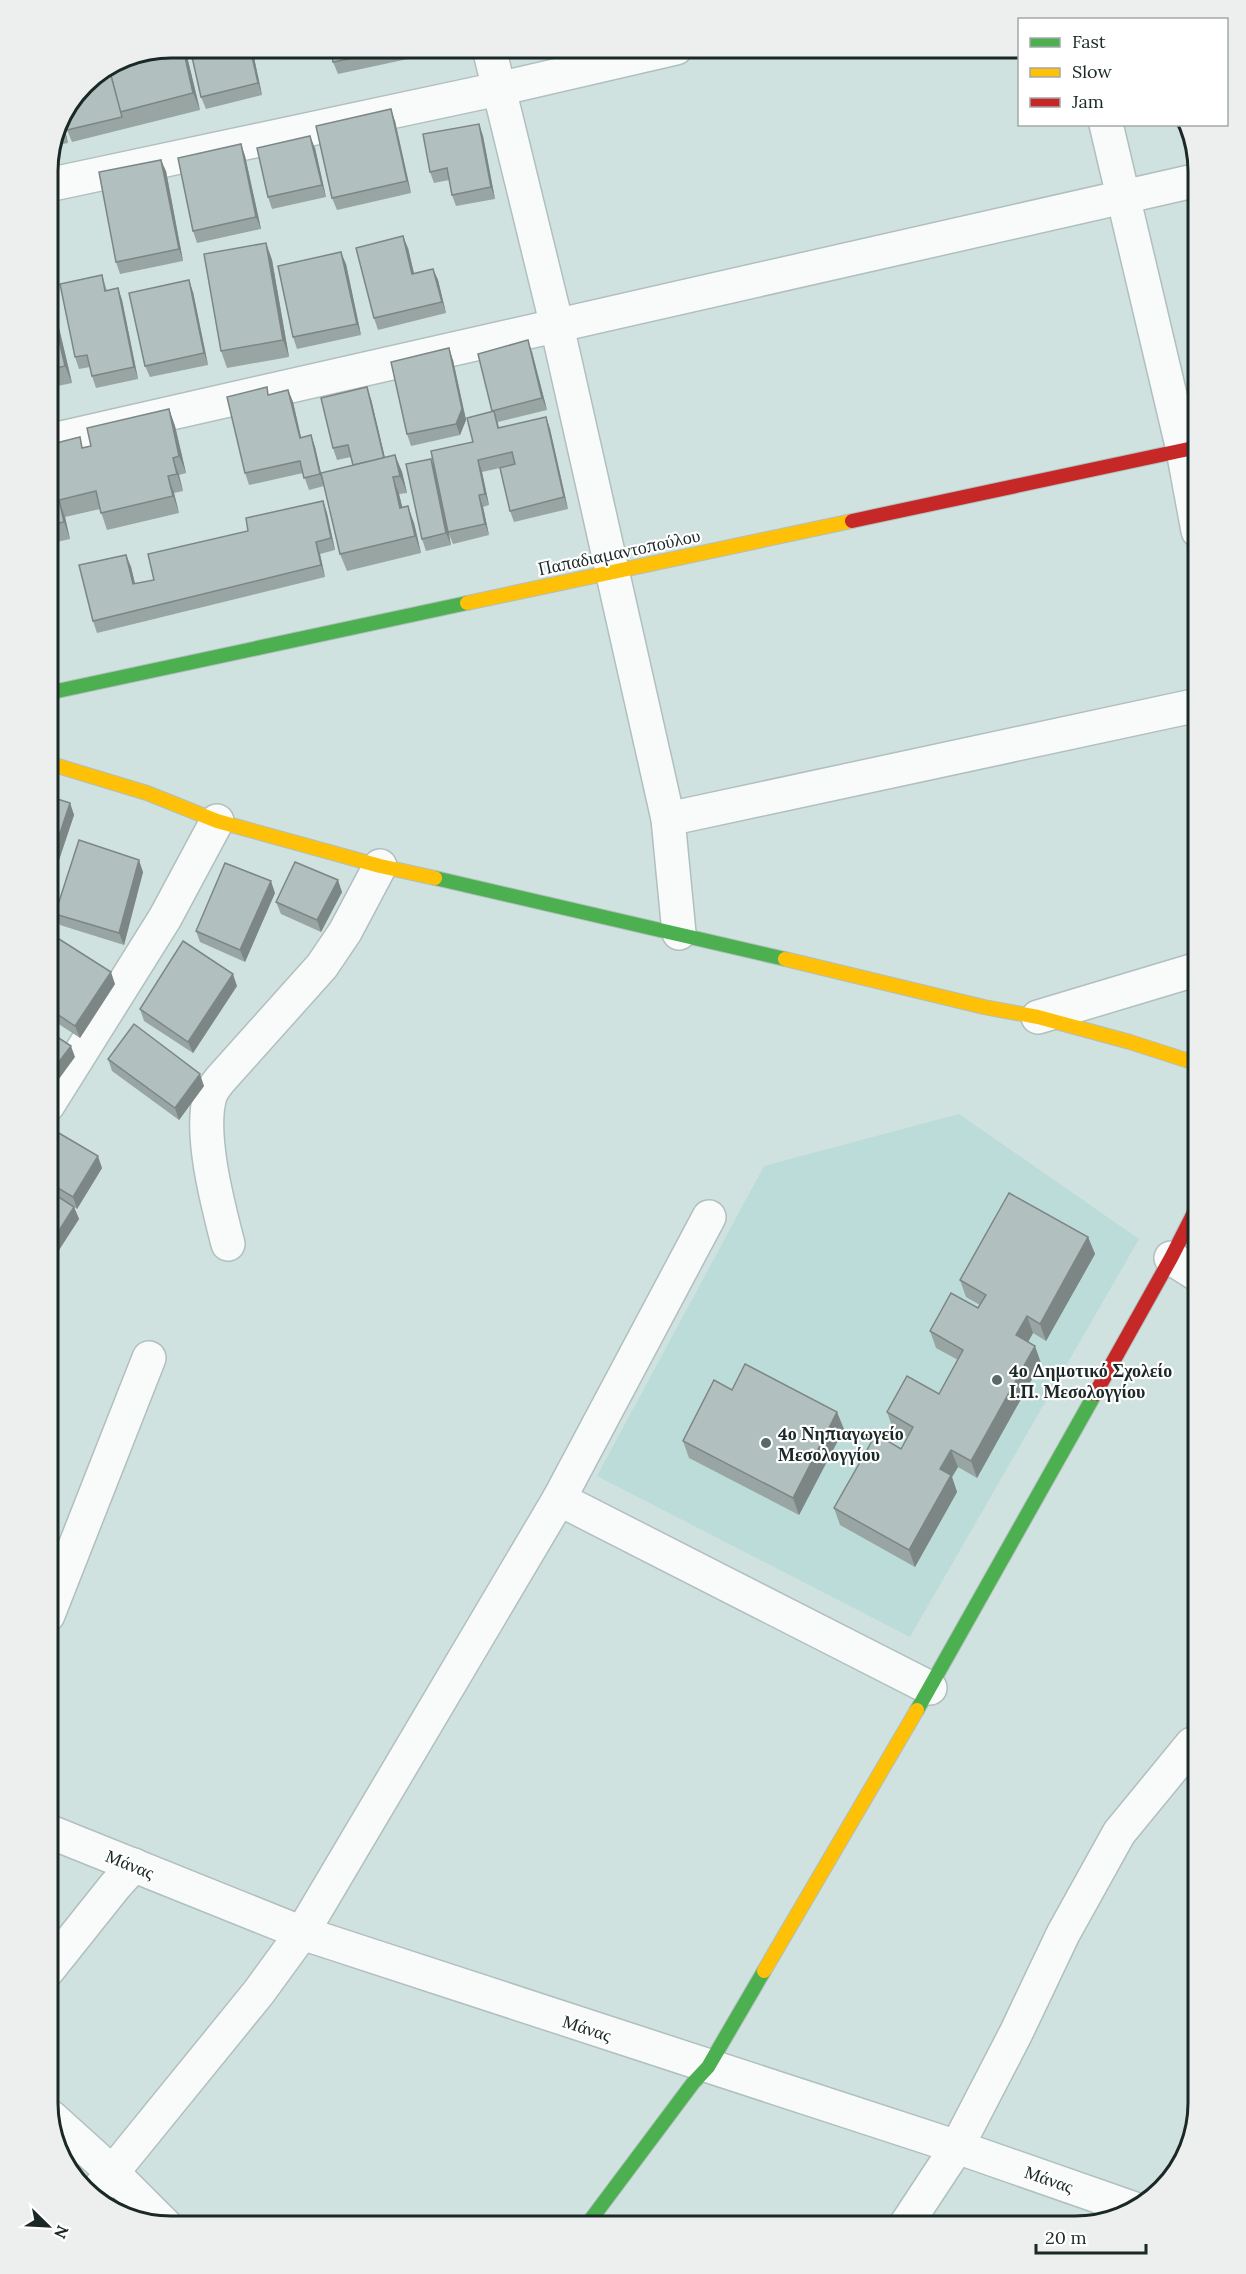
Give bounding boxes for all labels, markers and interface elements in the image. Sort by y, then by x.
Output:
legend [1018,18,1228,126]
text: Fast [1072,30,1106,53]
text: Slow [1072,60,1112,83]
text: Jam [1071,90,1104,113]
street label: Παπαδιαμαντοπούλου [536,524,702,580]
place label: 4ο Δημοτικό Σχολείο Ι.Π. Μεσολογγίου [1009,1359,1172,1403]
marker: 4ο Δημοτικό Σχολείο Ι.Π. Μεσολογγίου [990,1373,1004,1387]
place label: 4ο Νηπιαγωγείο Μεσολογγίου [778,1422,904,1466]
marker: 4ο Νηπιαγωγείο Μεσολογγίου [759,1436,773,1450]
street label: Μάνας [102,1844,158,1884]
street label: Μάνας [560,2009,614,2047]
street label: Μάνας [1022,2160,1076,2198]
north arrow [18,2196,78,2256]
scale bar [1036,2217,1146,2255]
text: N [50,2222,73,2242]
text: 20 m [1045,2226,1087,2249]

